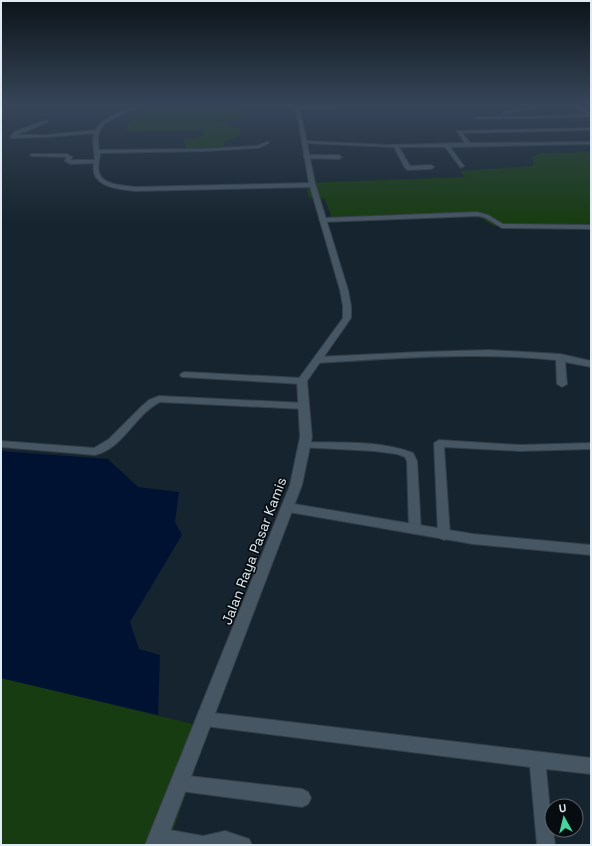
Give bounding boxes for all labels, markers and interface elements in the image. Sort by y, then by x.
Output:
street label: Jalan Raya Pasar Kamis [218,475,290,627]
north arrow [544,798,584,838]
text: U [558,801,567,816]

